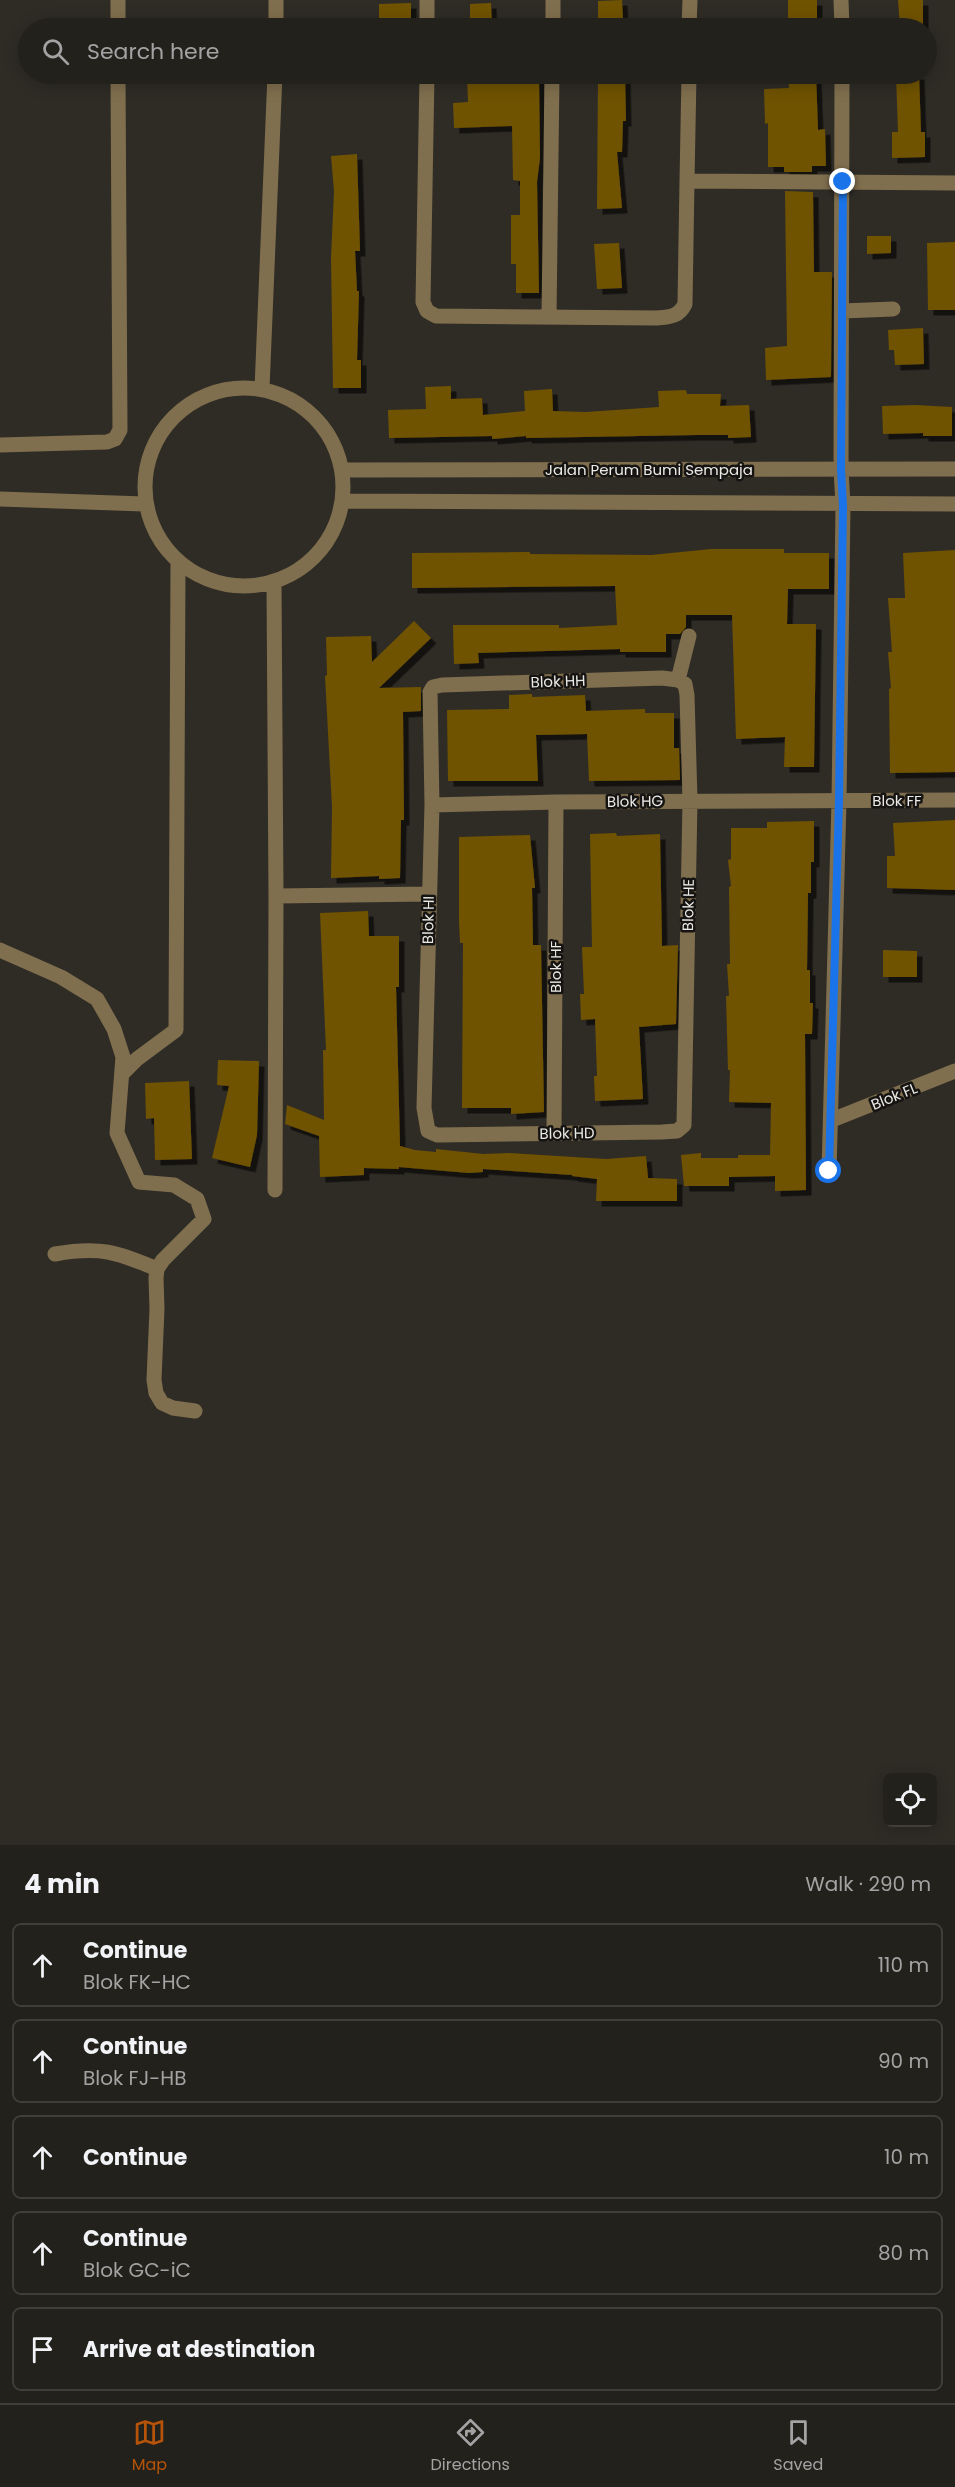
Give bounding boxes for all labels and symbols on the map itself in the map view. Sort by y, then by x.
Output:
route end [829,168,855,194]
street label: Jalan Perum Bumi Sempaja [545,459,753,480]
street label: Blok HH [530,670,586,692]
street label: Blok HG [607,790,664,812]
street label: Blok FF [872,790,922,811]
street label: Blok HE [677,879,699,931]
street label: Blok HI [417,896,439,944]
street label: Blok HF [545,940,566,993]
street label: Blok FL [868,1077,921,1115]
street label: Blok HD [539,1122,595,1144]
route start [815,1157,841,1183]

